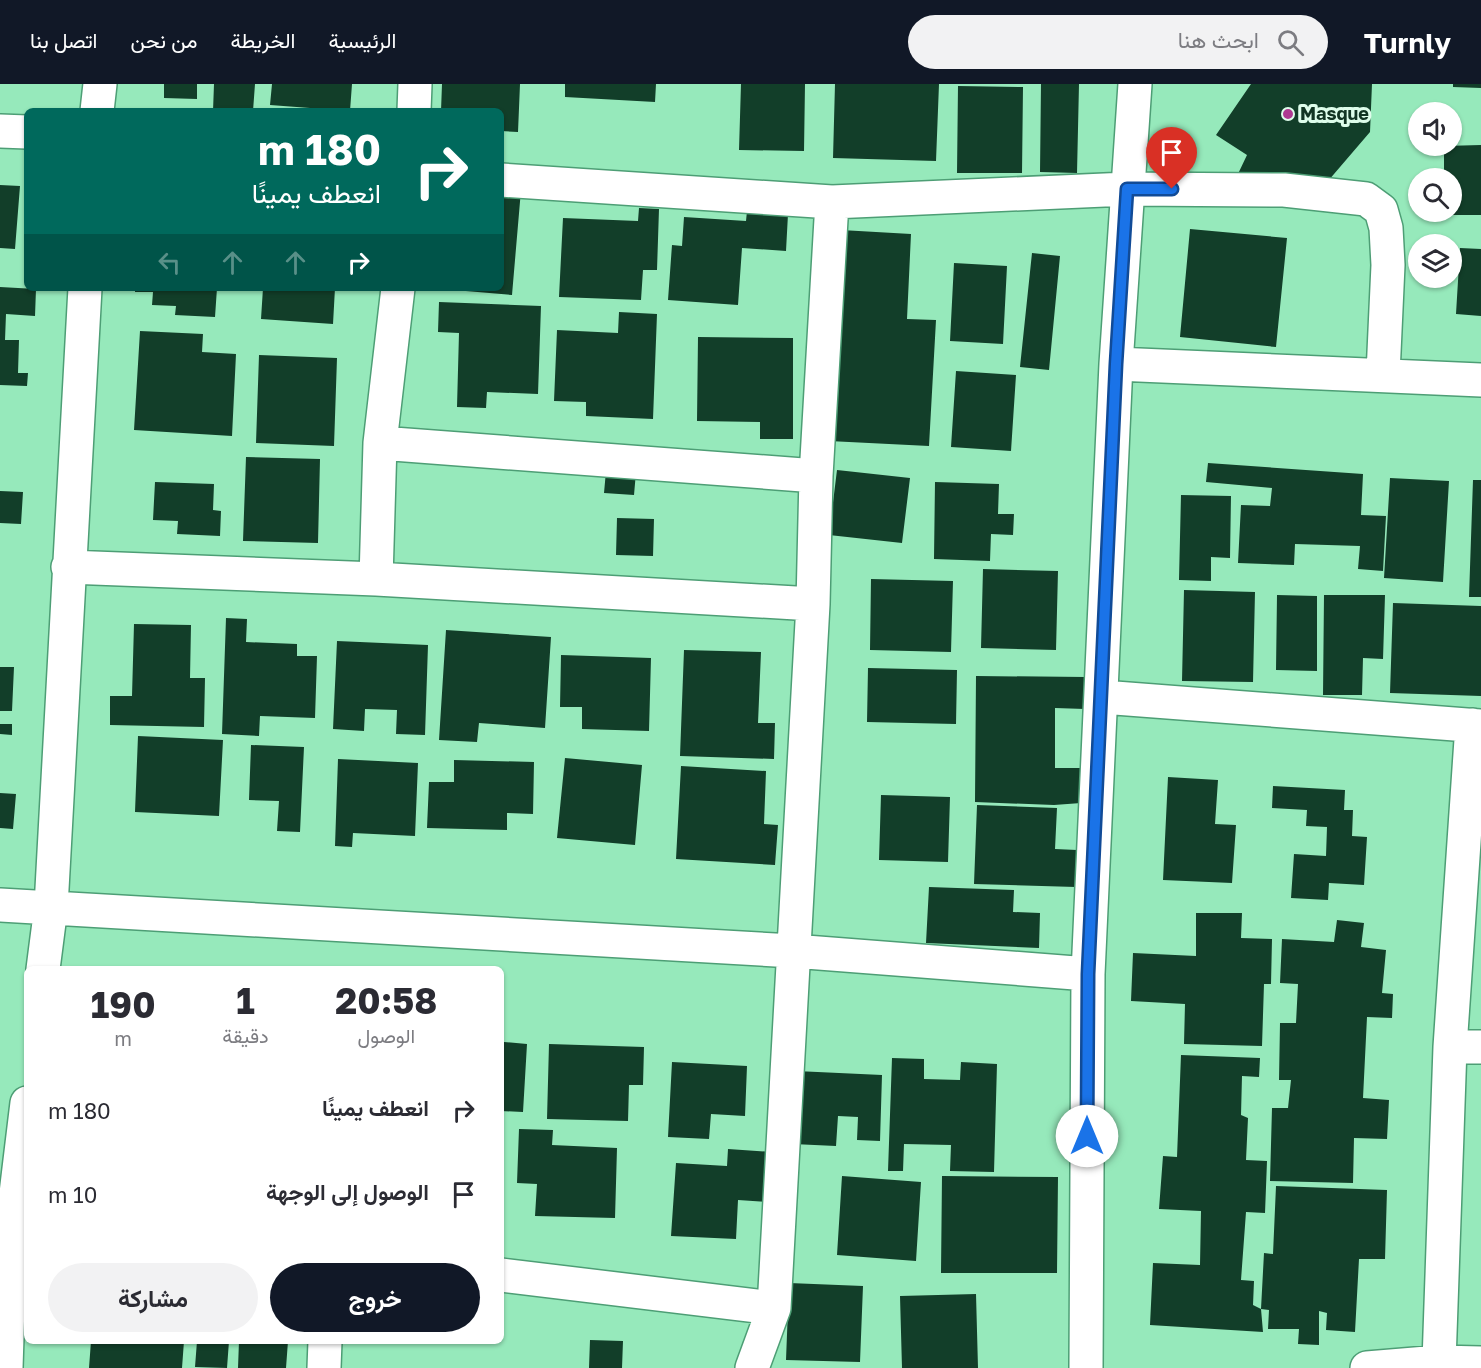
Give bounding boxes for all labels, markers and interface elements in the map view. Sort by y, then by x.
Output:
search box [908,15,1328,69]
text: ابحث هنا [1178,26,1259,53]
icon: search [1274,26,1307,59]
text: Turnly [1364,26,1451,59]
text: اتصل بنا [30,27,97,53]
text: من نحن [130,27,198,53]
text: الخريطة [231,27,295,53]
text: الرئيسية [328,27,396,53]
place label: Masque [1300,102,1369,124]
map controls [1408,102,1462,288]
button: sound [1408,102,1462,156]
marker: Masque [1281,107,1295,121]
text: 180 m [258,124,381,174]
pin [1146,127,1197,189]
icon: right [402,132,480,210]
icon: arrive [1155,136,1188,169]
button: search [1408,168,1462,222]
text: انعطف يمينًا [252,177,381,209]
button: layers [1408,234,1462,288]
icon: left [153,246,186,279]
icon: ahead [216,246,249,279]
icon: ahead [279,246,312,279]
icon: right [342,246,375,279]
text: 1 [236,979,255,1022]
text: 20:58 [335,979,437,1022]
text: 190 [91,983,156,1026]
text: دقيقة [222,1023,269,1047]
text: الوصول [357,1023,415,1047]
text: m [114,1026,132,1050]
text: انعطف يمينًا [322,1094,429,1121]
icon: right [447,1094,480,1127]
text: 180 m [48,1097,111,1124]
position arrow [1055,1104,1119,1168]
text: الوصول إلى الوجهة [266,1178,429,1205]
icon: arrive [447,1178,480,1211]
text: 10 m [48,1181,97,1208]
button: مشاركة [48,1263,258,1332]
button: خروج [270,1263,480,1332]

